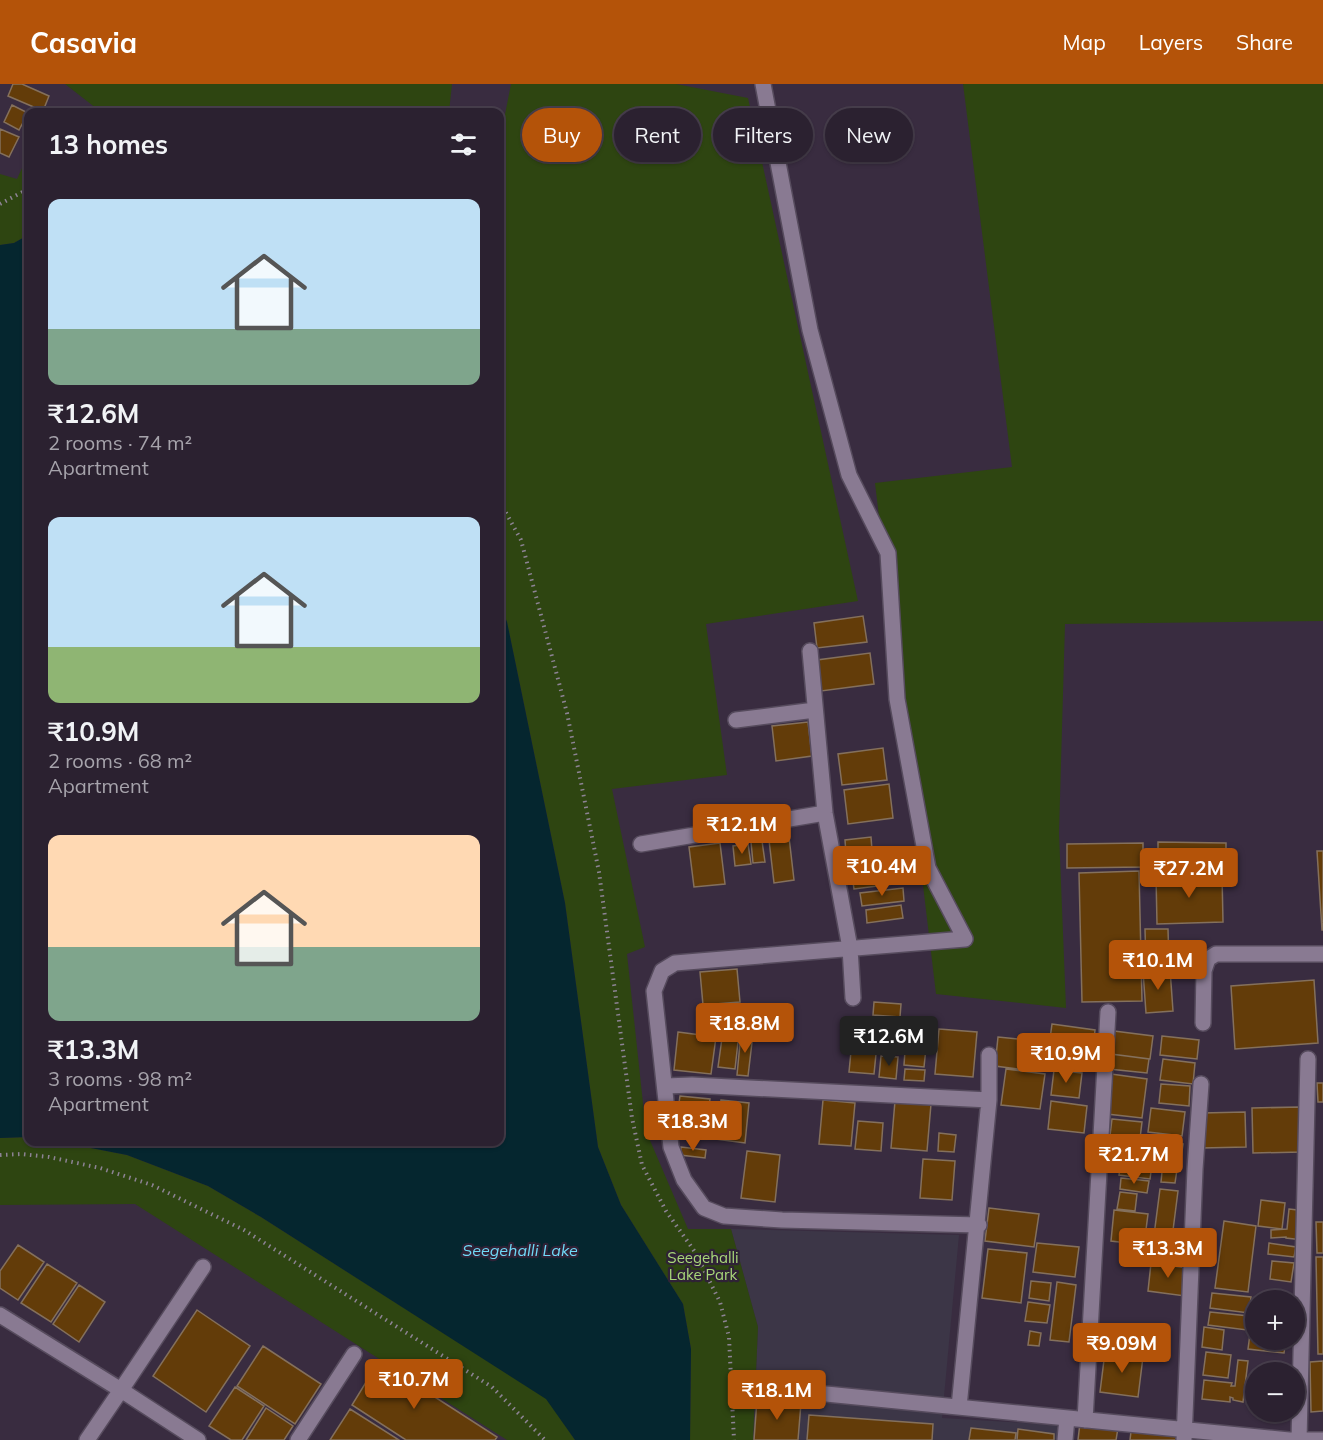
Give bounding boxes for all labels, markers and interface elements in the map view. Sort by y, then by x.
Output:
text: Casavia [30,25,137,60]
text: Map [1063,29,1106,55]
text: Layers [1139,29,1203,55]
text: Share [1236,29,1293,55]
chip: Buy [522,108,602,162]
chip: Rent [614,108,701,162]
chip: Filters [713,108,813,162]
chip: New [825,108,913,162]
text: 13 homes [48,128,168,161]
icon: filters [447,128,480,161]
icon: home [210,238,318,346]
text: ₹12.6M [48,397,139,430]
text: 2 rooms · 74 m² [48,430,192,455]
text: Apartment [48,455,149,480]
icon: home [210,556,318,664]
text: ₹10.9M [48,715,139,748]
text: 2 rooms · 68 m² [48,748,192,773]
text: Apartment [48,773,149,798]
pin: ₹12.1M [693,804,791,855]
text: ₹12.1M [707,811,777,836]
pin: ₹10.4M [833,846,931,897]
pin: ₹27.2M [1140,848,1238,899]
text: ₹10.4M [847,853,917,878]
text: ₹27.2M [1154,855,1224,880]
icon: home [210,874,318,982]
pin: ₹10.1M [1109,940,1207,991]
text: ₹10.1M [1123,947,1193,972]
pin: ₹18.8M [696,1003,794,1054]
text: ₹18.8M [710,1010,780,1035]
pin: ₹12.6M [840,1016,938,1067]
text: ₹12.6M [854,1023,924,1048]
text: ₹13.3M [48,1033,139,1066]
pin: ₹10.9M [1017,1033,1115,1084]
text: ₹10.9M [1031,1040,1101,1065]
text: 3 rooms · 98 m² [48,1066,192,1091]
text: Apartment [48,1091,149,1116]
pin: ₹18.3M [644,1101,742,1152]
text: ₹18.3M [658,1108,728,1133]
pin: ₹21.7M [1085,1134,1183,1185]
text: ₹21.7M [1099,1141,1169,1166]
pin: ₹13.3M [1119,1228,1217,1279]
text: ₹13.3M [1133,1235,1203,1260]
water label: Seegehalli Lake [462,1240,578,1260]
park label: Seegehalli Lake Park [667,1248,739,1284]
map controls [1245,1290,1305,1422]
button: + [1245,1290,1305,1350]
pin: ₹9.09M [1073,1323,1171,1374]
text: ₹9.09M [1087,1330,1157,1355]
pin: ₹10.7M [365,1359,463,1410]
button: − [1245,1362,1305,1422]
text: ₹10.7M [379,1366,449,1391]
pin: ₹18.1M [728,1370,826,1421]
text: ₹18.1M [742,1377,812,1402]

